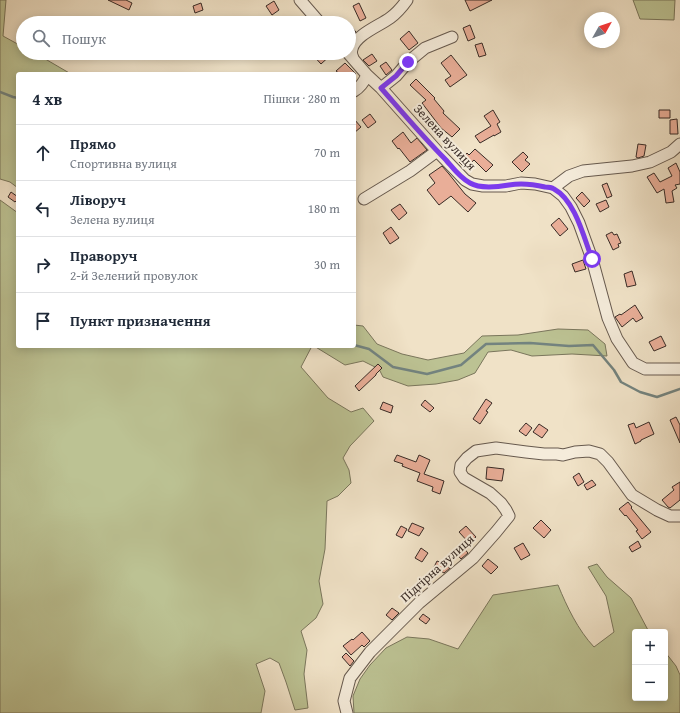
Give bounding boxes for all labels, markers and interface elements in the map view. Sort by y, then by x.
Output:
north arrow [584,12,620,48]
search box [16,16,356,60]
icon: search [30,27,52,49]
text: Пошук [62,28,106,49]
route end [399,53,417,71]
text: 4 хв [32,86,62,111]
text: Пішки · 280 m [263,89,340,108]
street label: Зелена вулиця [409,100,481,175]
text: Прямо [70,133,116,154]
icon: ahead [32,142,54,164]
text: 70 m [314,143,340,162]
text: Спортивна вулиця [70,154,177,173]
text: Ліворуч [70,189,126,210]
icon: left [32,198,54,220]
text: 180 m [308,199,340,218]
text: Зелена вулиця [70,210,155,229]
text: Праворуч [70,245,137,266]
route start [583,250,601,268]
icon: right [32,254,54,276]
text: 30 m [314,255,340,274]
text: 2-й Зелений провулок [70,266,198,285]
icon: arrive [32,310,54,332]
text: Пункт призначення [70,310,211,331]
street label: Підгірна вулиця [396,529,478,606]
map controls [632,629,668,701]
button: + [632,629,668,665]
button: − [632,665,668,701]

